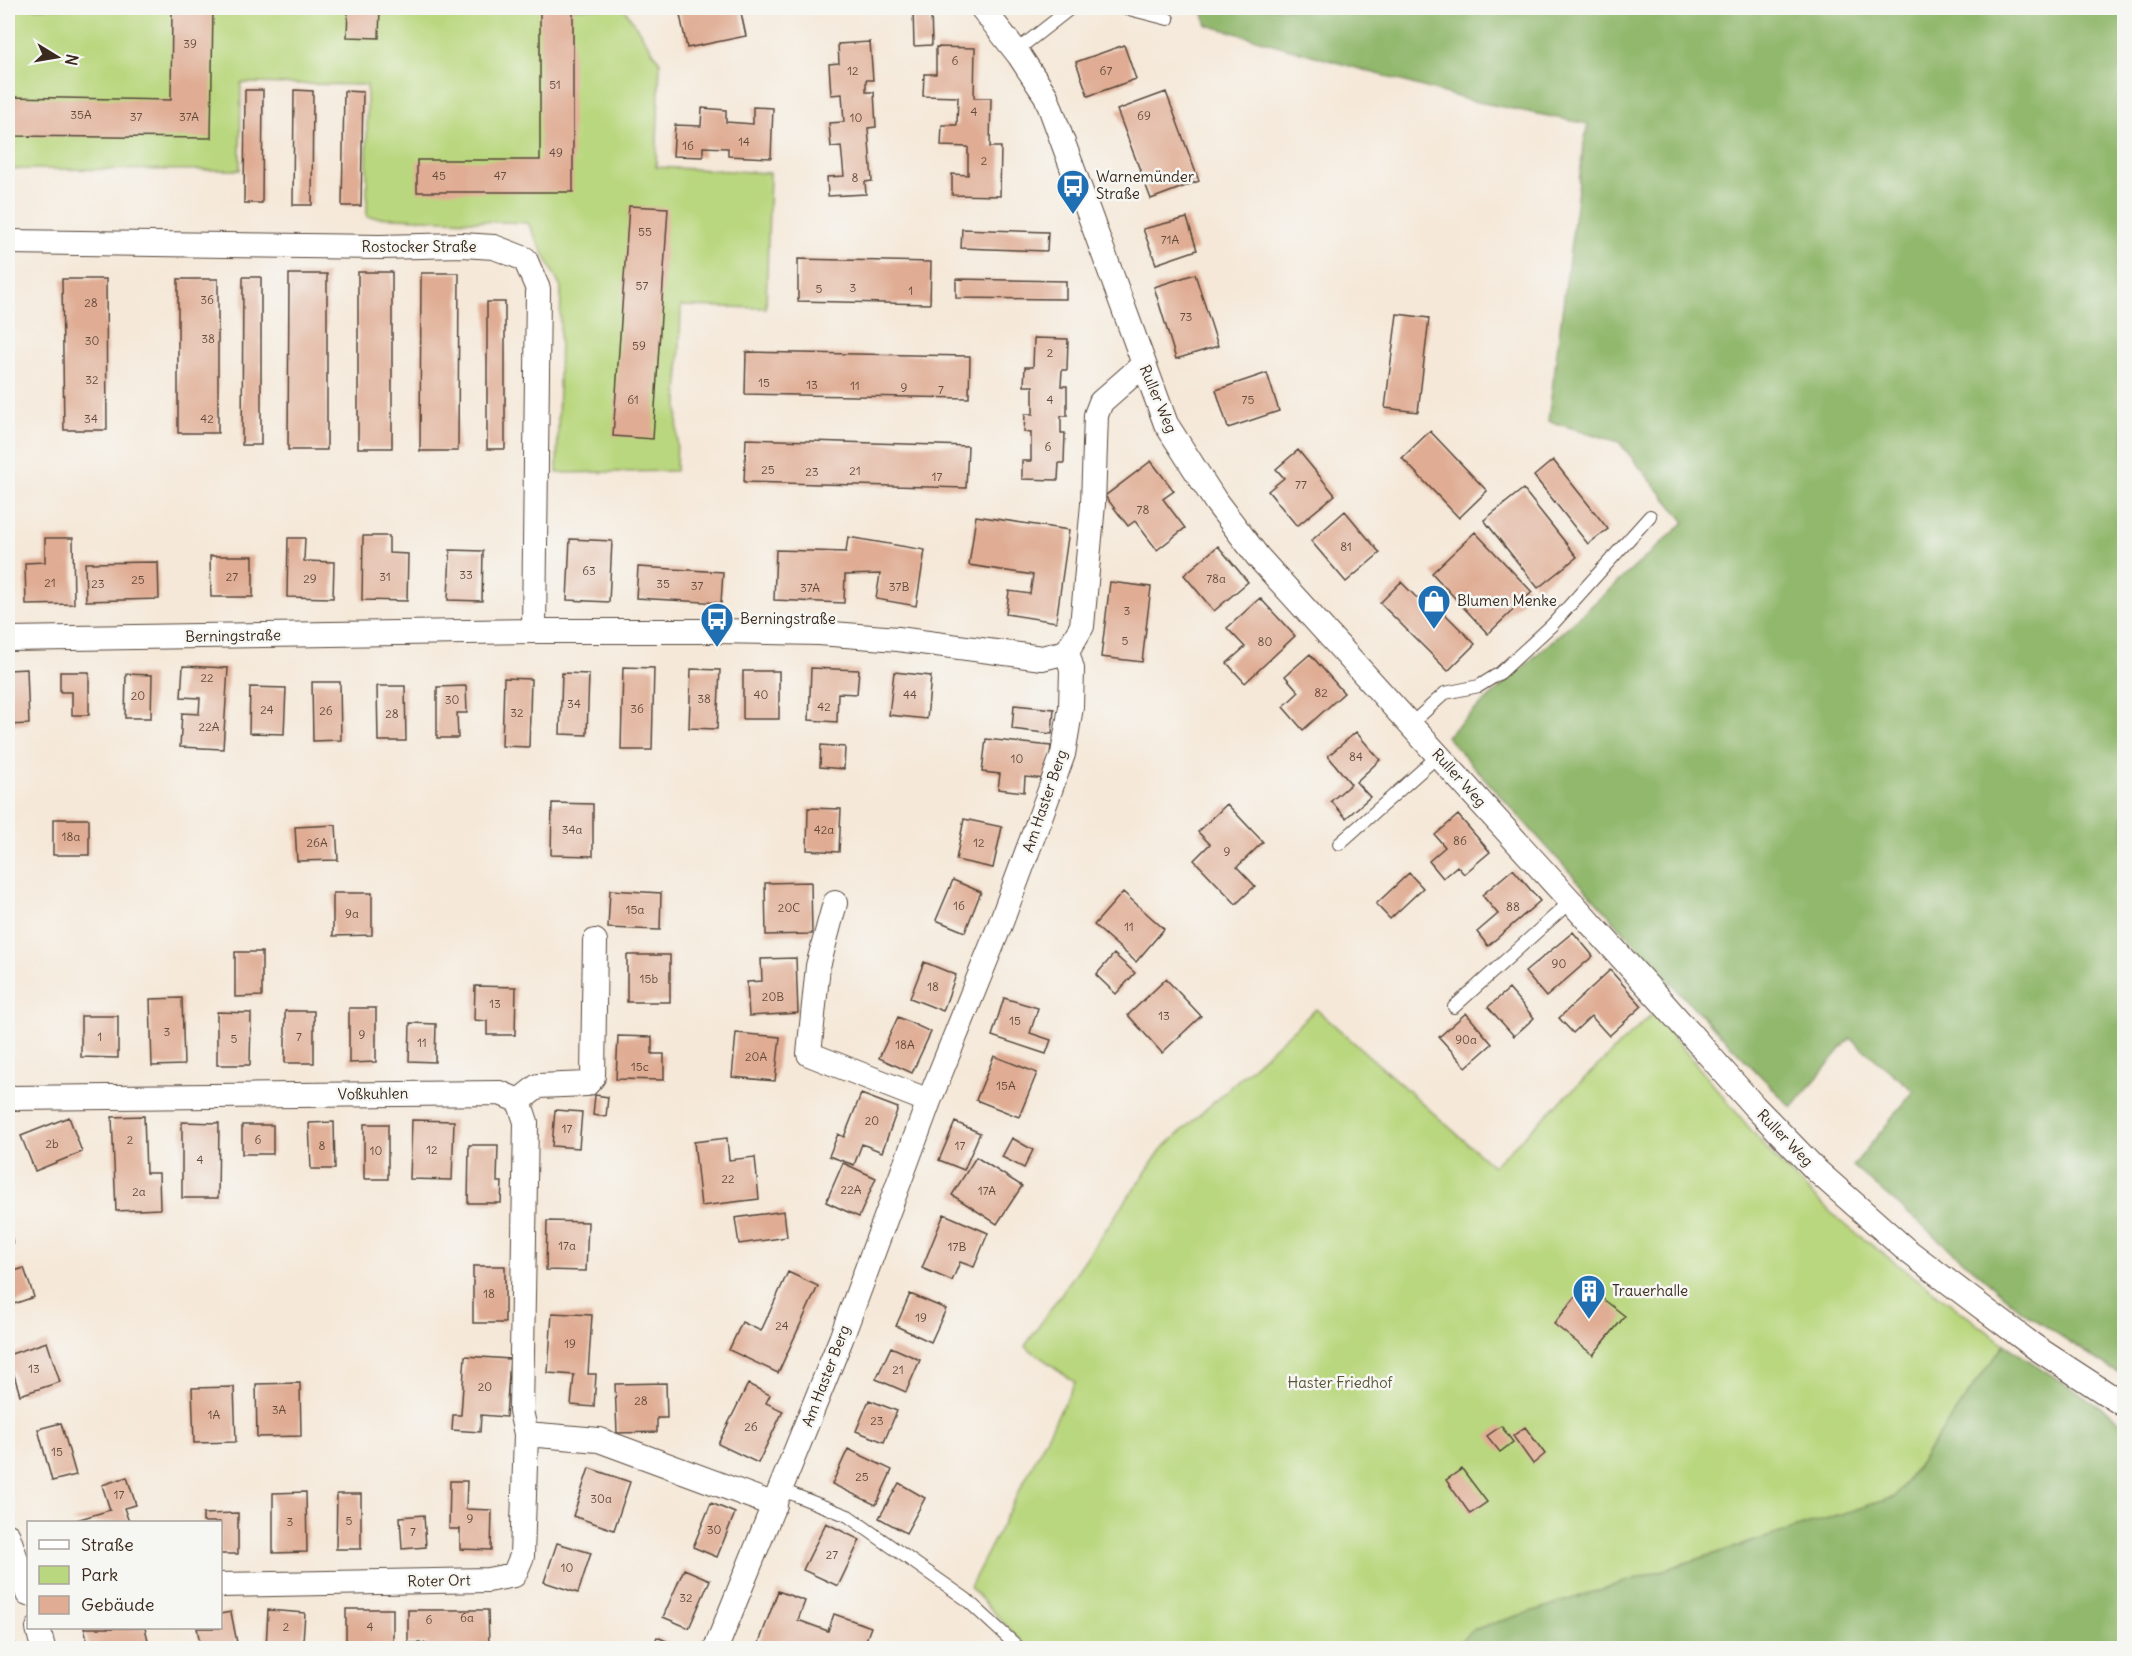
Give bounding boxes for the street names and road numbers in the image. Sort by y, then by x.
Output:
street label: Rostocker Straße [361,237,477,256]
street label: Ruller Weg [1136,362,1181,436]
street label: Berningstraße [185,625,281,646]
street label: Ruller Weg [1428,744,1491,811]
street label: Am Haster Berg [1018,747,1071,855]
street label: Voßkuhlen [338,1083,409,1104]
street label: Ruller Weg [1753,1105,1817,1170]
street label: Am Haster Berg [797,1322,854,1429]
street label: Roter Ort [407,1570,471,1591]

